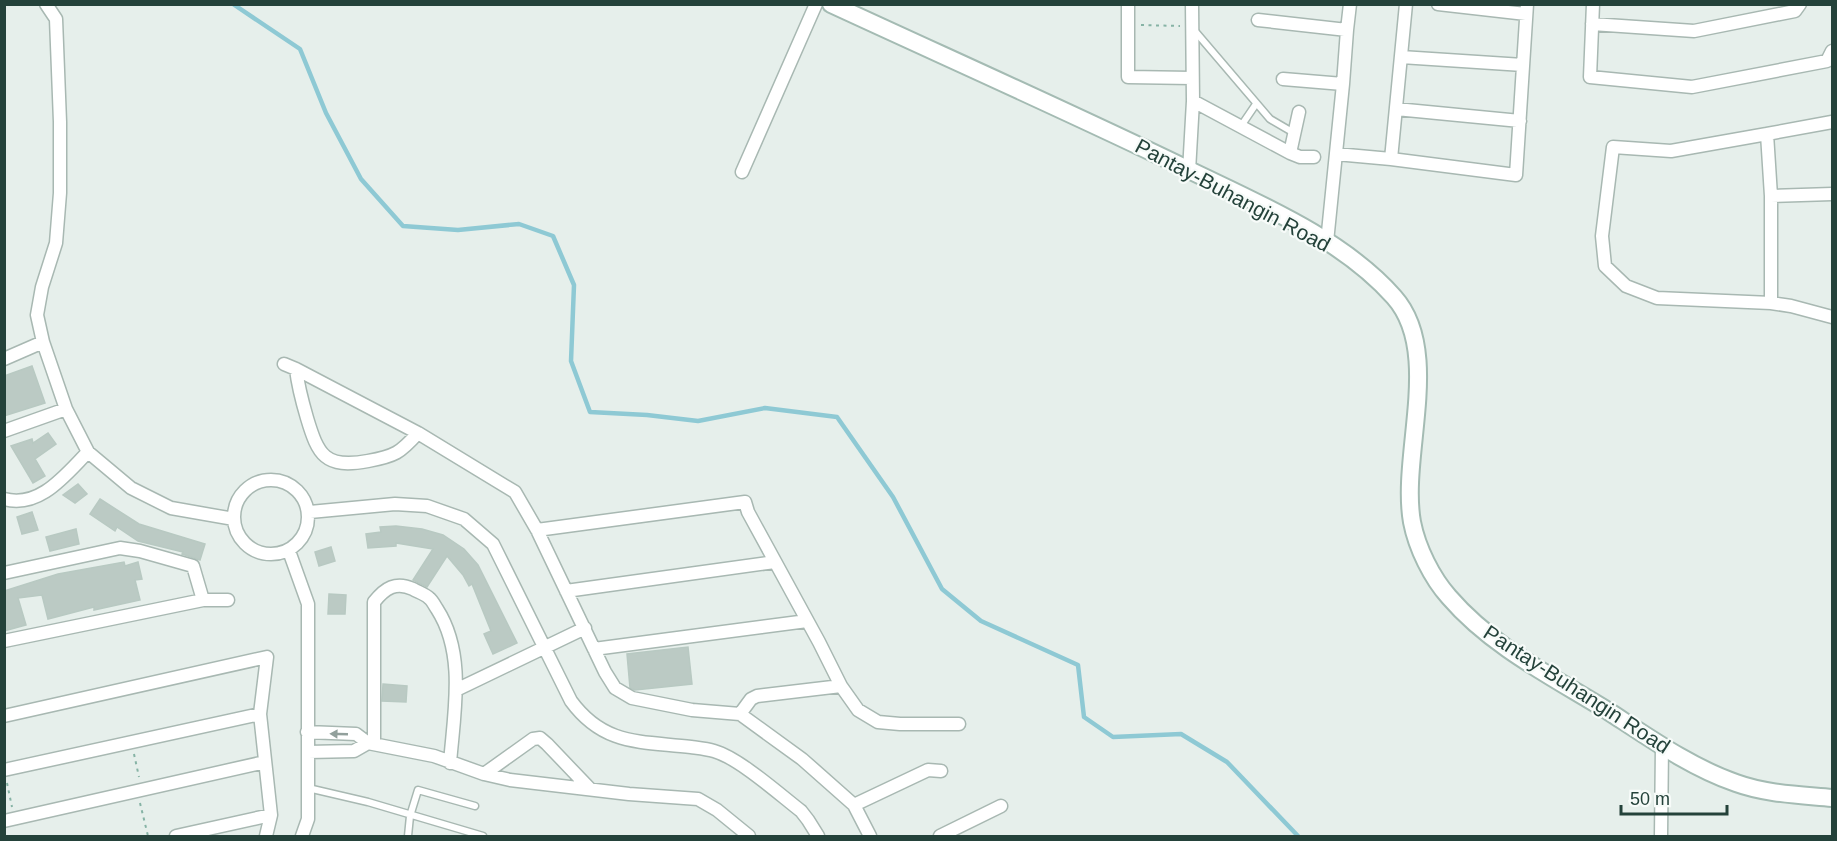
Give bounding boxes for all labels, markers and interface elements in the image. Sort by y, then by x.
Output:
street label: Pantay-Buhangin Road [1132,134,1334,256]
street label: Pantay-Buhangin Road [1480,620,1674,758]
one-way arrow [329,729,348,738]
scale bar [1621,778,1728,816]
text: 50 m [1630,789,1670,809]

